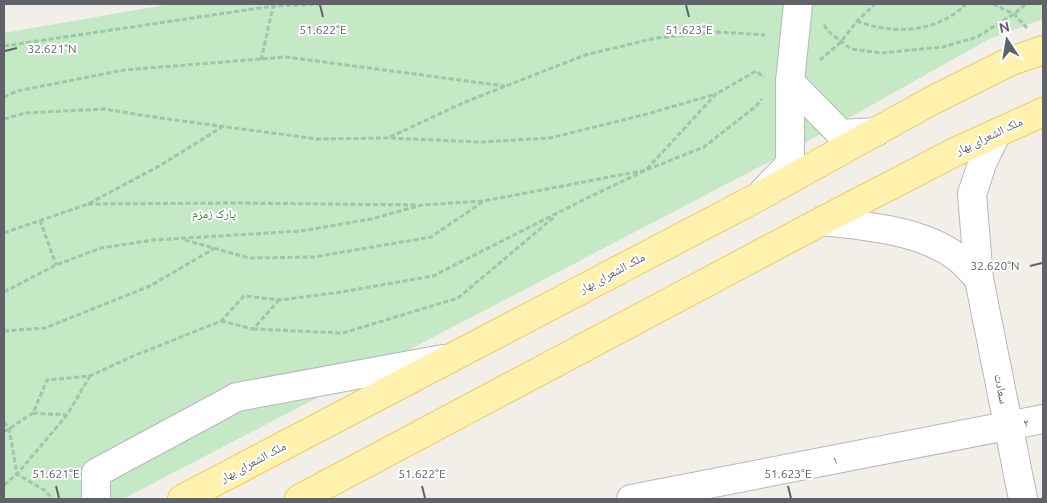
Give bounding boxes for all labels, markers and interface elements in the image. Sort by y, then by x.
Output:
north arrow [982,15,1032,65]
text: N [998,18,1011,36]
text: 51.622°E [299,23,347,36]
text: 51.623°E [665,23,713,36]
text: 32.621°N [27,42,77,55]
street label: ملک الشعرای بهار [952,114,1025,158]
park label: پارک زمزم [192,207,236,222]
street label: ملک الشعرای بهار [576,250,647,297]
text: 32.620°N [970,259,1020,272]
street label: سعادت [992,373,1011,405]
street label: ۲ [1022,416,1030,429]
street label: ملک الشعرای بهار [217,439,288,486]
street label: ۱ [831,453,839,466]
text: 51.621°E [32,467,80,480]
text: 51.622°E [398,467,446,480]
text: 51.623°E [764,467,812,480]

